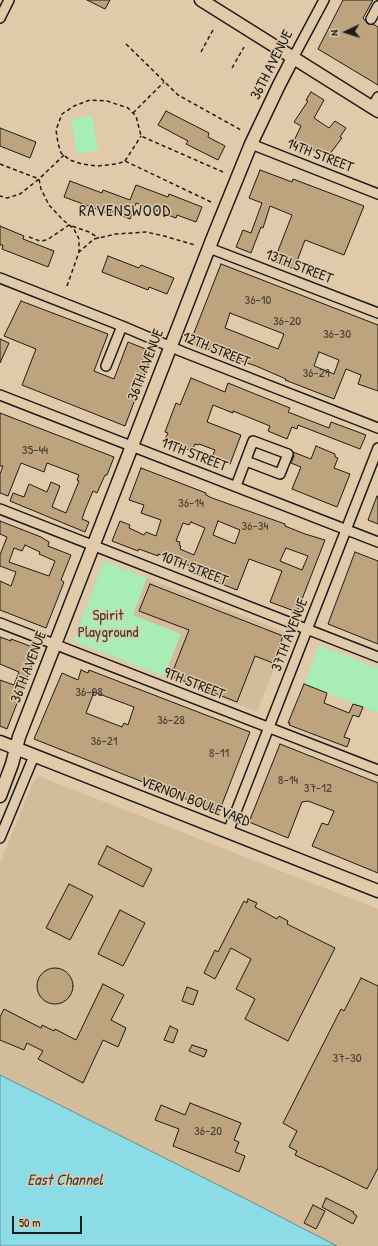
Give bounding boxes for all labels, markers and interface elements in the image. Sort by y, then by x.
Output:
north arrow [326,12,366,52]
street label: 36TH AVENUE [247,27,297,103]
text: N [327,29,341,36]
street label: 14TH STREET [284,135,356,177]
district label: RAVENSWOOD [79,202,171,222]
street label: 13TH STREET [263,246,335,288]
house number: 36-10 [245,293,271,309]
house number: 36-20 [273,314,301,330]
street label: 36TH AVENUE [124,327,168,403]
house number: 36-30 [323,327,351,343]
street label: 12TH STREET [180,328,252,372]
house number: 36-29 [302,366,330,382]
street label: 11TH STREET [158,434,230,476]
house number: 35-44 [22,443,48,459]
house number: 36-14 [178,496,204,512]
house number: 36-34 [242,519,268,535]
street label: 10TH STREET [158,548,230,590]
street label: 37TH AVENUE [268,596,312,674]
park label: Spirit Playground [78,607,138,642]
street label: 36TH AVENUE [7,629,51,705]
street label: 9TH STREET [161,664,227,704]
house number: 36-08 [75,685,103,701]
house number: 36-28 [157,713,185,729]
house number: 36-21 [90,734,118,750]
house number: 8-11 [209,746,229,762]
street label: VERNON BOULEVARD [138,773,252,831]
house number: 8-14 [278,773,298,789]
house number: 37-12 [304,781,332,797]
house number: 37-30 [332,1051,362,1067]
house number: 36-20 [194,1124,222,1140]
water label: East Channel [27,1171,103,1191]
scale bar [14,1208,84,1234]
text: 50 m [19,1214,40,1231]

